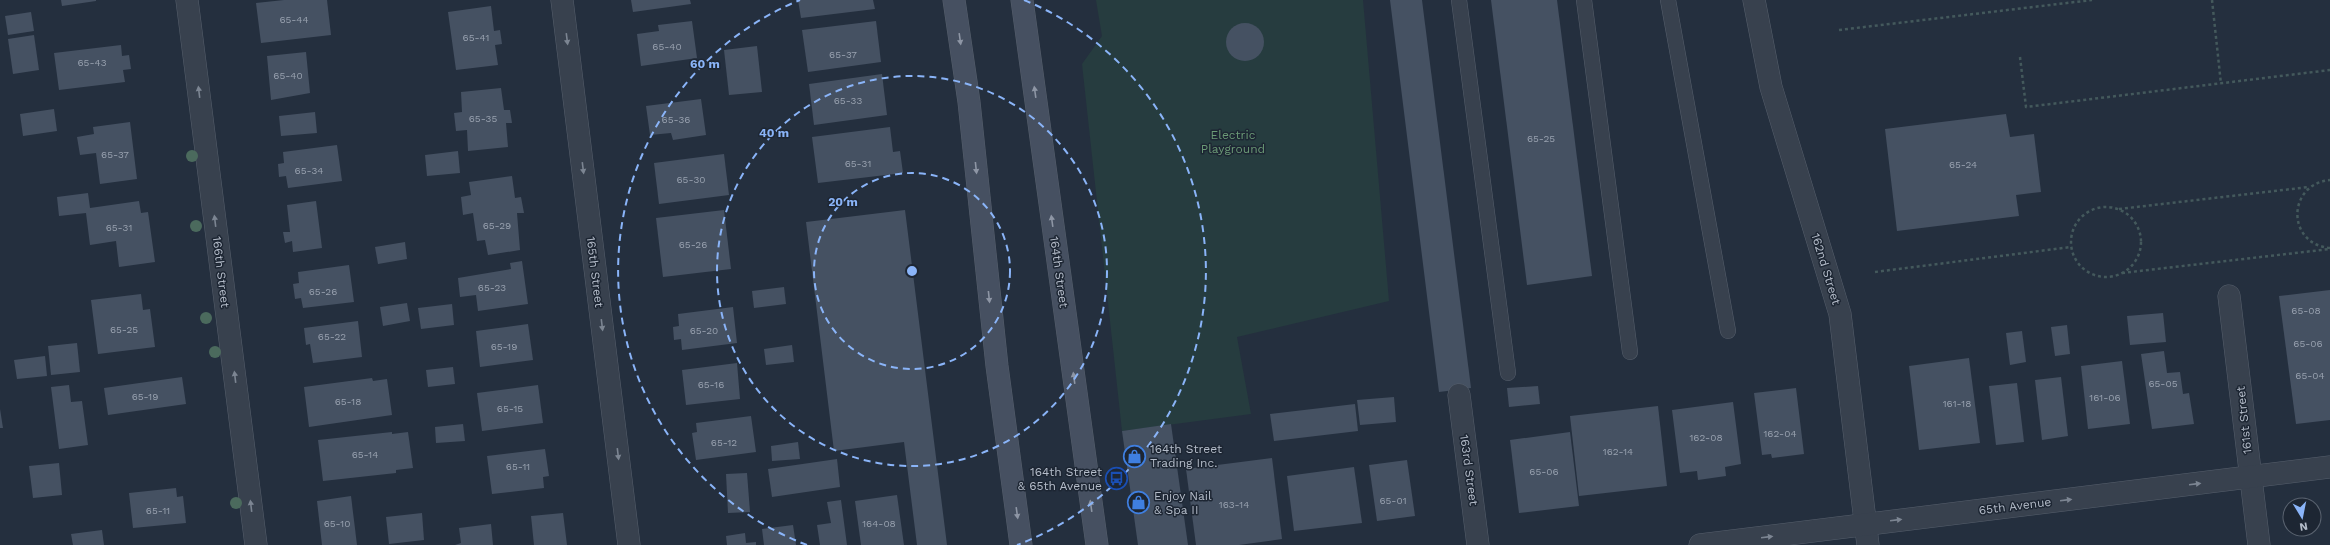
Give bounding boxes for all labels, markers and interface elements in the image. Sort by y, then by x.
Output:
house number: 65-44 [279,14,309,25]
house number: 65-41 [463,32,489,43]
one-way arrow [564,33,570,45]
one-way arrow [957,33,963,45]
house number: 65-40 [652,41,682,52]
house number: 65-37 [829,49,857,60]
house number: 65-43 [78,57,107,68]
text: 60 m [690,57,720,71]
house number: 65-40 [273,70,303,81]
one-way arrow [195,86,202,98]
one-way arrow [1032,86,1038,98]
house number: 65-33 [834,95,862,106]
house number: 65-35 [469,113,497,124]
house number: 65-36 [662,114,690,125]
text: 40 m [759,126,789,140]
park label: Electric Playground [1201,128,1265,156]
house number: 65-25 [1527,133,1555,144]
house number: 65-37 [101,149,129,160]
house number: 65-31 [845,158,871,169]
house number: 65-24 [1949,159,1977,170]
one-way arrow [579,162,586,174]
one-way arrow [973,162,979,174]
house number: 65-34 [295,165,323,176]
house number: 65-30 [677,174,705,185]
text: 20 m [828,195,858,209]
one-way arrow [212,215,218,227]
one-way arrow [1049,215,1055,227]
house number: 65-29 [483,220,511,231]
house number: 65-31 [106,222,132,233]
street label: 162nd Street [1808,232,1844,306]
street label: 166th Street [210,235,232,309]
street label: 164th Street [1047,235,1071,309]
street label: 165th Street [584,236,606,308]
house number: 65-26 [679,239,707,250]
centre of rings [905,264,919,278]
house number: 65-23 [478,282,506,293]
house number: 65-26 [309,286,337,297]
one-way arrow [986,291,993,303]
house number: 65-08 [2291,305,2321,316]
one-way arrow [599,319,605,331]
house number: 65-25 [110,324,138,335]
house number: 65-20 [690,325,718,336]
house number: 65-22 [318,331,346,342]
house number: 65-06 [2293,338,2323,349]
house number: 65-19 [491,341,517,352]
house number: 65-04 [2295,370,2325,381]
one-way arrow [231,371,238,383]
one-way arrow [1071,371,1077,384]
house number: 65-05 [2148,378,2178,389]
house number: 65-16 [698,379,724,390]
street label: 161st Street [2233,385,2255,455]
house number: 65-19 [132,391,158,402]
house number: 161-06 [2089,392,2121,403]
house number: 65-18 [335,396,361,407]
house number: 161-18 [1943,398,1971,409]
house number: 65-15 [497,403,523,414]
house number: 162-04 [1763,428,1797,439]
house number: 162-08 [1689,432,1723,443]
street label: 163rd Street [1457,434,1481,506]
house number: 65-12 [711,437,737,448]
place label: 164th Street Trading Inc. [1150,442,1222,470]
shop icon: 164th Street Trading Inc. [1121,443,1147,469]
house number: 162-14 [1603,446,1633,457]
one-way arrow [615,448,621,460]
house number: 65-14 [352,449,378,460]
house number: 65-11 [506,461,530,472]
place label: 164th Street & 65th Avenue [1018,465,1102,493]
bus stop icon: 164th Street & 65th Avenue [1104,466,1130,492]
house number: 65-06 [1529,466,1559,477]
one-way arrow [2189,481,2202,487]
place label: Enjoy Nail & Spa II [1154,489,1212,517]
shop icon: Enjoy Nail & Spa II [1125,490,1151,516]
house number: 65-01 [1379,495,1407,506]
street label: 65th Avenue [1978,495,2052,517]
one-way arrow [2060,496,2072,503]
north arrow [2282,497,2322,537]
house number: 163-14 [1219,499,1249,510]
one-way arrow [248,500,254,512]
one-way arrow [1088,500,1094,512]
house number: 65-11 [146,505,170,516]
one-way arrow [1014,507,1020,520]
one-way arrow [1890,517,1902,524]
house number: 65-10 [324,518,350,529]
house number: 164-08 [862,518,896,529]
text: N [2299,519,2309,533]
one-way arrow [1761,534,1773,540]

